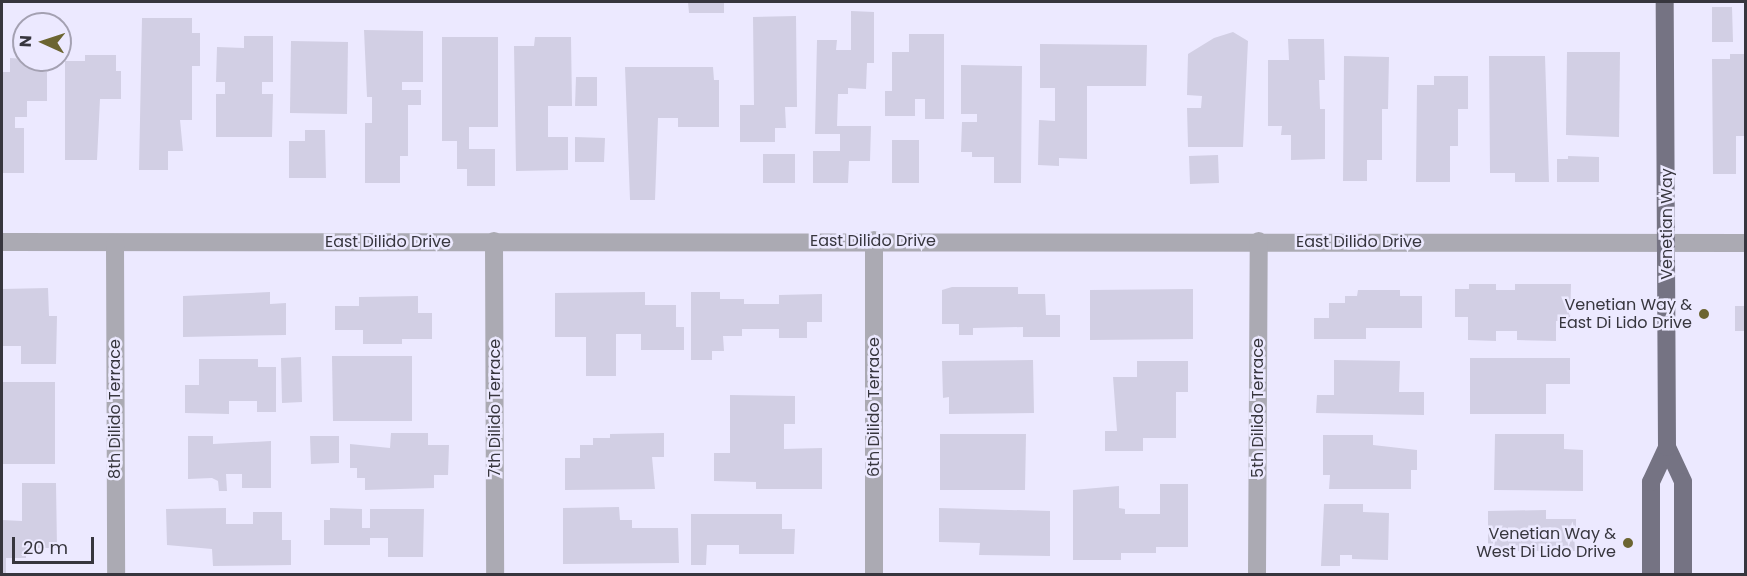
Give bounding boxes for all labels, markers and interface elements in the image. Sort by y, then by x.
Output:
north arrow [12,12,72,72]
text: N [14,35,37,48]
street label: Venetian Way [1657,168,1677,280]
street label: East Dilido Drive [810,231,936,251]
street label: East Dilido Drive [325,232,451,252]
street label: East Dilido Drive [1296,232,1422,252]
place label: Venetian Way & East Di Lido Drive [1559,295,1692,333]
marker: Venetian Way & East Di Lido Drive [1697,307,1711,321]
street label: 6th Dilido Terrace [864,337,884,477]
street label: 5th Dilido Terrace [1248,338,1268,478]
street label: 8th Dilido Terrace [105,339,125,479]
street label: 7th Dilido Terrace [485,339,505,477]
place label: Venetian Way & West Di Lido Drive [1476,524,1616,562]
scale bar [15,525,98,563]
text: 20 m [23,535,68,560]
marker: Venetian Way & West Di Lido Drive [1621,536,1635,550]

